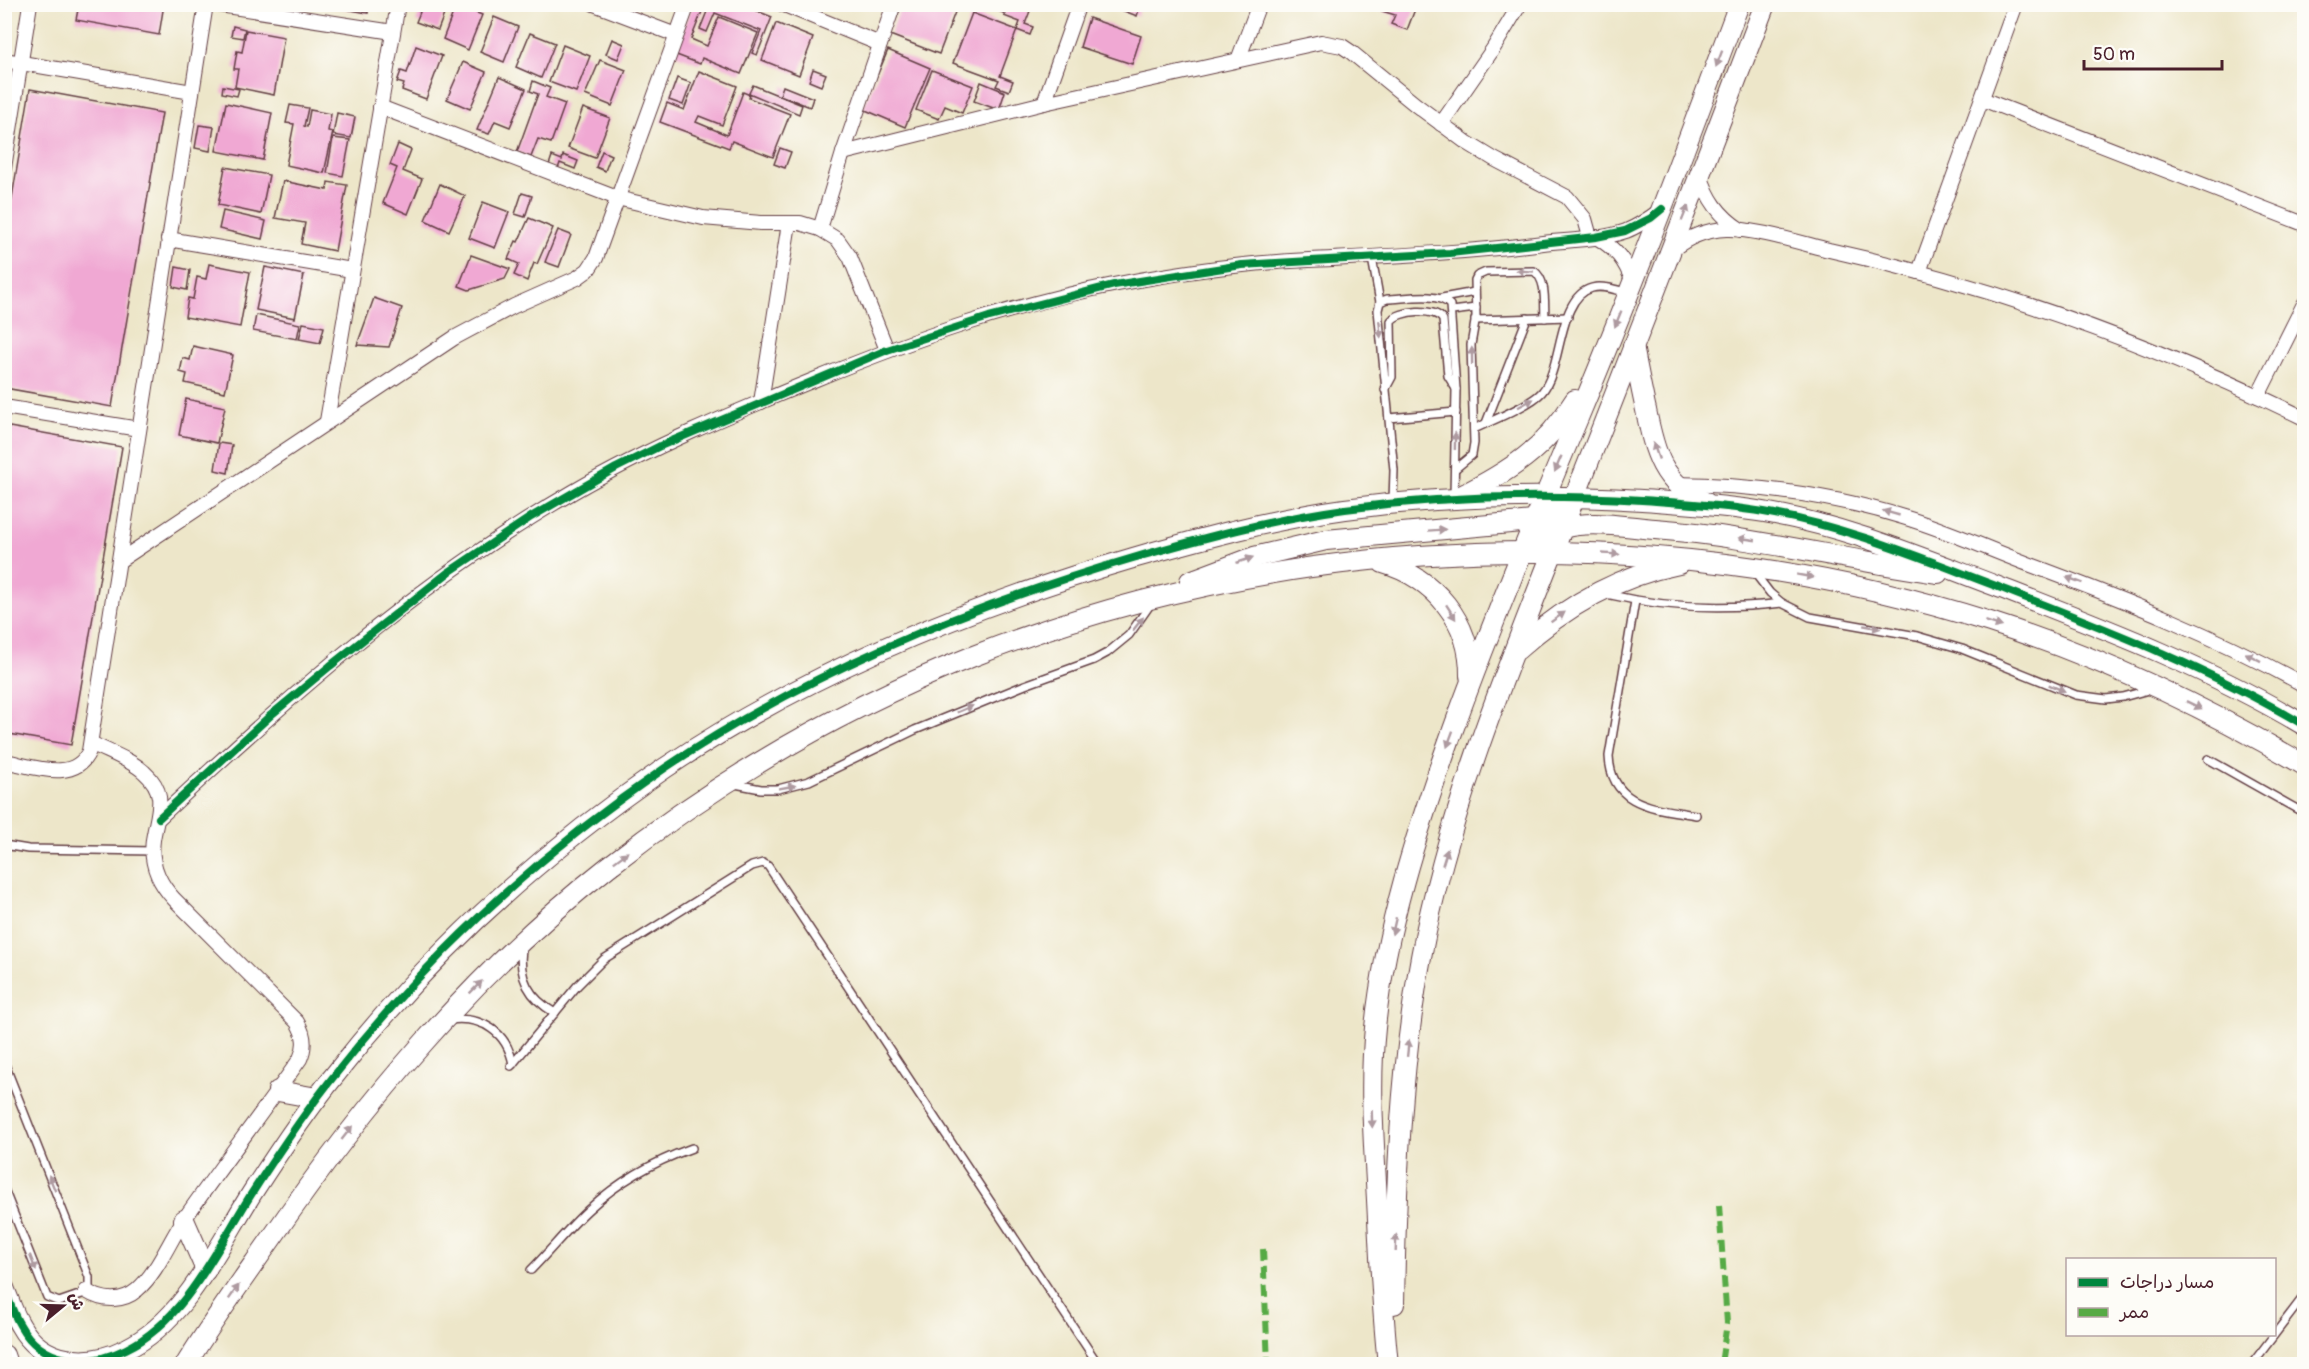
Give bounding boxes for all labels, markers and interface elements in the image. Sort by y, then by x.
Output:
scale bar [2084,33,2222,71]
text: 50 m [2093,43,2135,66]
one-way arrow [1713,50,1723,68]
one-way arrow [1681,204,1690,222]
one-way arrow [1515,267,1534,276]
one-way arrow [1613,311,1623,329]
one-way arrow [1375,319,1385,338]
one-way arrow [1467,347,1476,366]
one-way arrow [1517,398,1534,407]
one-way arrow [1451,431,1460,450]
one-way arrow [1650,442,1660,460]
one-way arrow [1553,455,1562,473]
one-way arrow [1882,508,1900,517]
one-way arrow [1428,525,1447,535]
one-way arrow [1738,535,1757,544]
one-way arrow [1602,549,1621,558]
one-way arrow [1236,554,1254,564]
one-way arrow [1795,572,1814,581]
one-way arrow [2065,575,2083,585]
one-way arrow [1445,603,1457,619]
one-way arrow [1549,611,1565,623]
one-way arrow [1131,616,1143,631]
one-way arrow [1985,619,2003,629]
one-way arrow [1863,623,1882,632]
one-way arrow [2244,652,2261,662]
one-way arrow [2048,683,2066,693]
one-way arrow [2185,700,2202,709]
one-way arrow [956,704,974,713]
one-way arrow [1444,731,1454,749]
one-way arrow [778,782,797,791]
one-way arrow [1441,848,1450,866]
one-way arrow [614,852,629,864]
one-way arrow [1388,917,1398,935]
one-way arrow [469,980,483,994]
one-way arrow [1403,1039,1413,1058]
one-way arrow [1367,1110,1377,1129]
one-way arrow [341,1125,353,1141]
one-way arrow [47,1173,57,1191]
one-way arrow [1392,1234,1401,1253]
one-way arrow [29,1255,39,1273]
legend [2066,1258,2276,1336]
text: مسار دراجات [2120,1271,2214,1294]
north arrow [33,1276,93,1336]
one-way arrow [228,1284,239,1300]
text: ش [64,1290,89,1313]
text: ممر [2118,1301,2149,1324]

